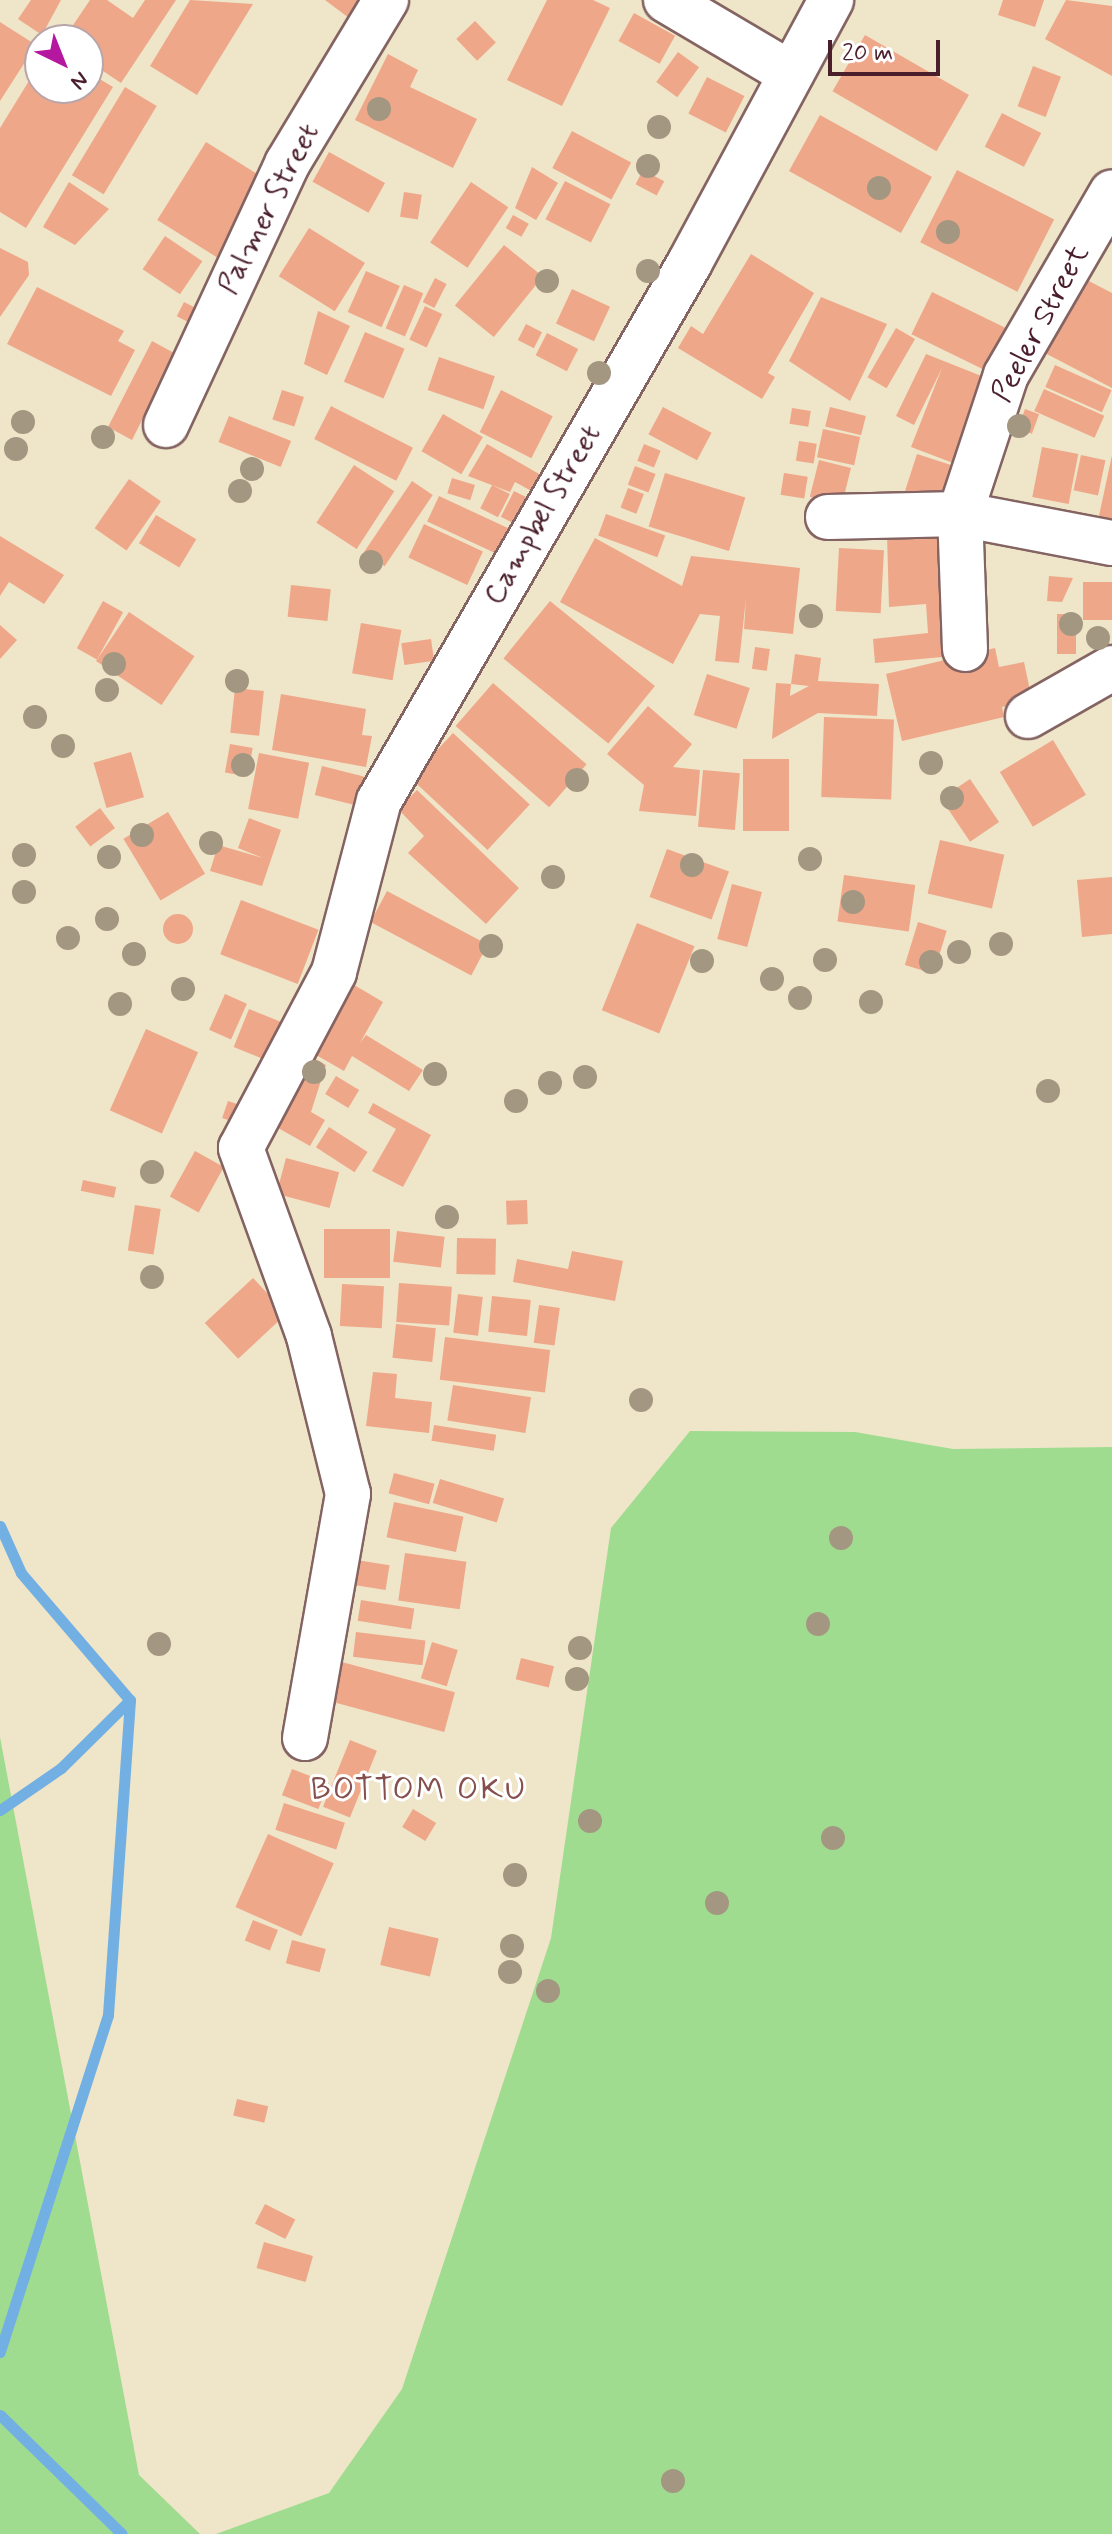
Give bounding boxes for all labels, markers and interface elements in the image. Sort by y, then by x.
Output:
north arrow [24,24,104,104]
scale bar [832,24,944,74]
text: 20 m [842,38,893,69]
text: N [64,65,94,95]
street label: Palmer Street [209,115,329,303]
street label: Peeler Street [984,239,1098,409]
street label: Campbel Street [476,416,610,614]
district label: BOTTOM OKU [307,1771,531,1809]

